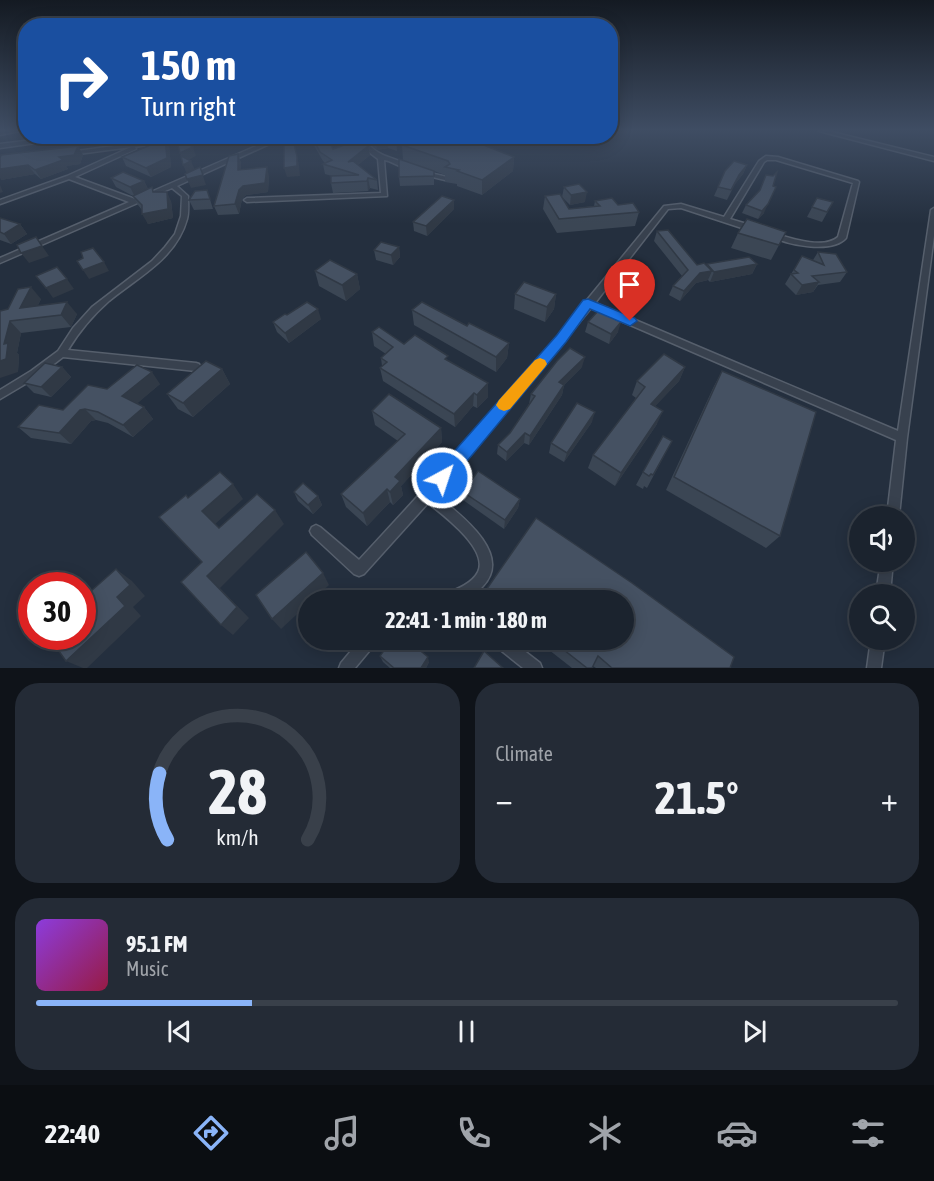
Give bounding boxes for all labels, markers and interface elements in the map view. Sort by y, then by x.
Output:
text: 150 m [141,41,236,89]
icon: right [42,42,120,120]
text: Turn right [141,91,236,122]
pin [604,259,655,321]
icon: arrive [613,268,646,301]
position arrow [410,446,474,510]
map controls [849,506,915,650]
button: sound [849,506,915,572]
speed limit sign: 30 [18,572,96,650]
button: search [849,584,915,650]
text: 22:41 · 1 min · 180 m [385,607,547,633]
text: Climate [496,742,553,765]
text: 28 [208,756,267,827]
text: 21.5° [655,772,739,824]
text: − [496,780,513,818]
text: + [881,780,898,818]
text: km/h [216,825,259,850]
text: 95.1 FM [126,931,188,957]
text: Music [126,957,168,980]
icon: previous [163,1015,196,1048]
icon: pause [450,1015,483,1048]
icon: next [738,1015,771,1048]
icon: directions [190,1112,232,1154]
icon: music [321,1112,363,1154]
icon: phone [453,1112,495,1154]
icon: climate [584,1112,626,1154]
icon: car [716,1112,758,1154]
icon: filters [847,1112,889,1154]
text: 22:40 [45,1118,100,1149]

